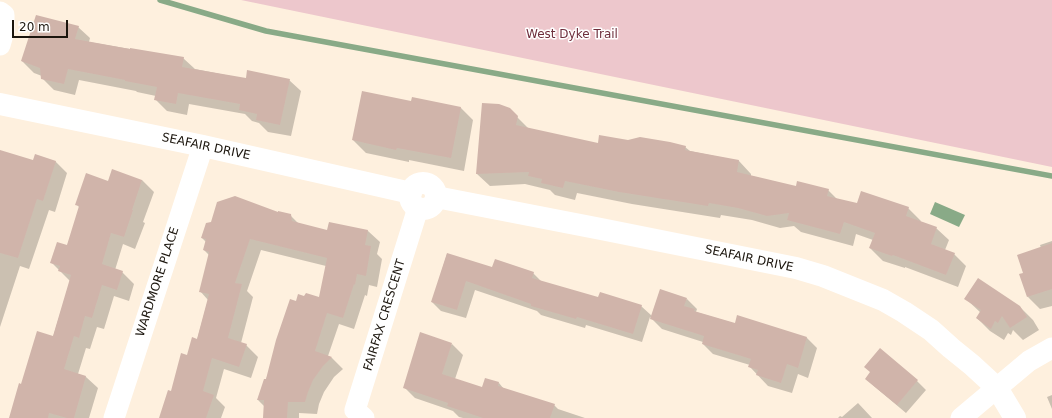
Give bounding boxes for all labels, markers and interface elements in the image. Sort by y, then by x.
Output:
scale bar [14,12,70,38]
text: 20 m [19,20,50,34]
park label: West Dyke Trail [526,28,618,42]
street label: SEAFAIR DRIVE [160,131,252,163]
street label: WARDMORE PLACE [133,225,183,339]
street label: SEAFAIR DRIVE [703,243,795,275]
street label: FAIRFAX CRESCENT [361,257,409,373]

